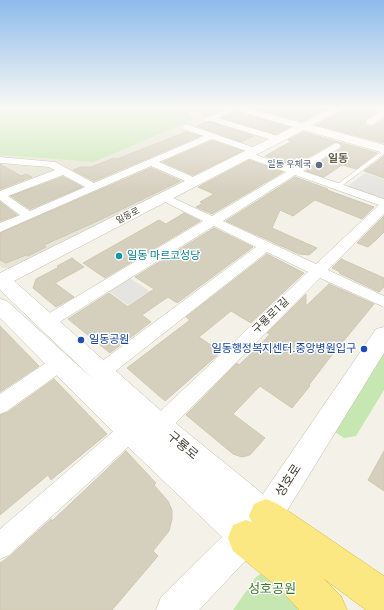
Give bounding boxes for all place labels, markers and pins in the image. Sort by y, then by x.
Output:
place label: 일동 우체국 [268,160,311,170]
marker: 일동 우체국 [314,160,324,170]
place label: 일동 마르코성당 [127,249,200,263]
marker: 일동 마르코성당 [114,251,124,261]
place label: 일동공원 [89,333,129,347]
marker: 일동공원 [76,335,86,345]
place label: 일동행정복지센터.중앙병원입구 [211,342,356,356]
marker: 일동행정복지센터.중앙병원입구 [359,344,369,354]

